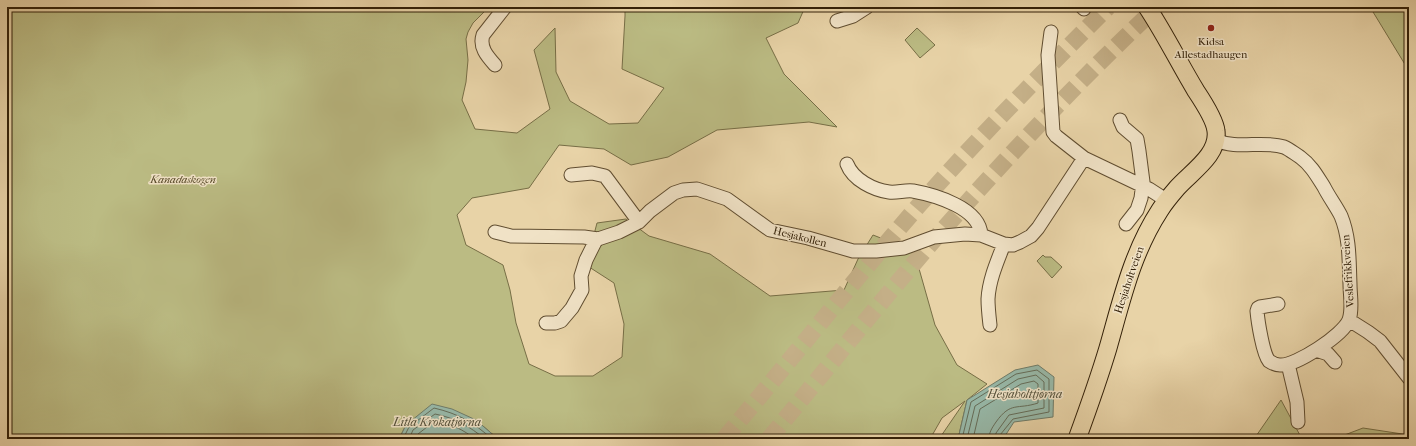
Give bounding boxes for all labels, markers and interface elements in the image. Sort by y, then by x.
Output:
marker: Kidsa Allestadhaugen [1206,23,1216,33]
place label: Kidsa Allestadhaugen [1174,35,1248,61]
park label: Kanadaskogen [149,173,216,186]
street label: Hesjakollen [772,224,829,250]
street label: Veslefrikkveien [1339,234,1357,309]
street label: Hesjaholtveien [1111,244,1147,315]
water label: Hesjaholttjørna [987,387,1062,401]
water label: Litla Krokatjørna [392,415,481,429]

